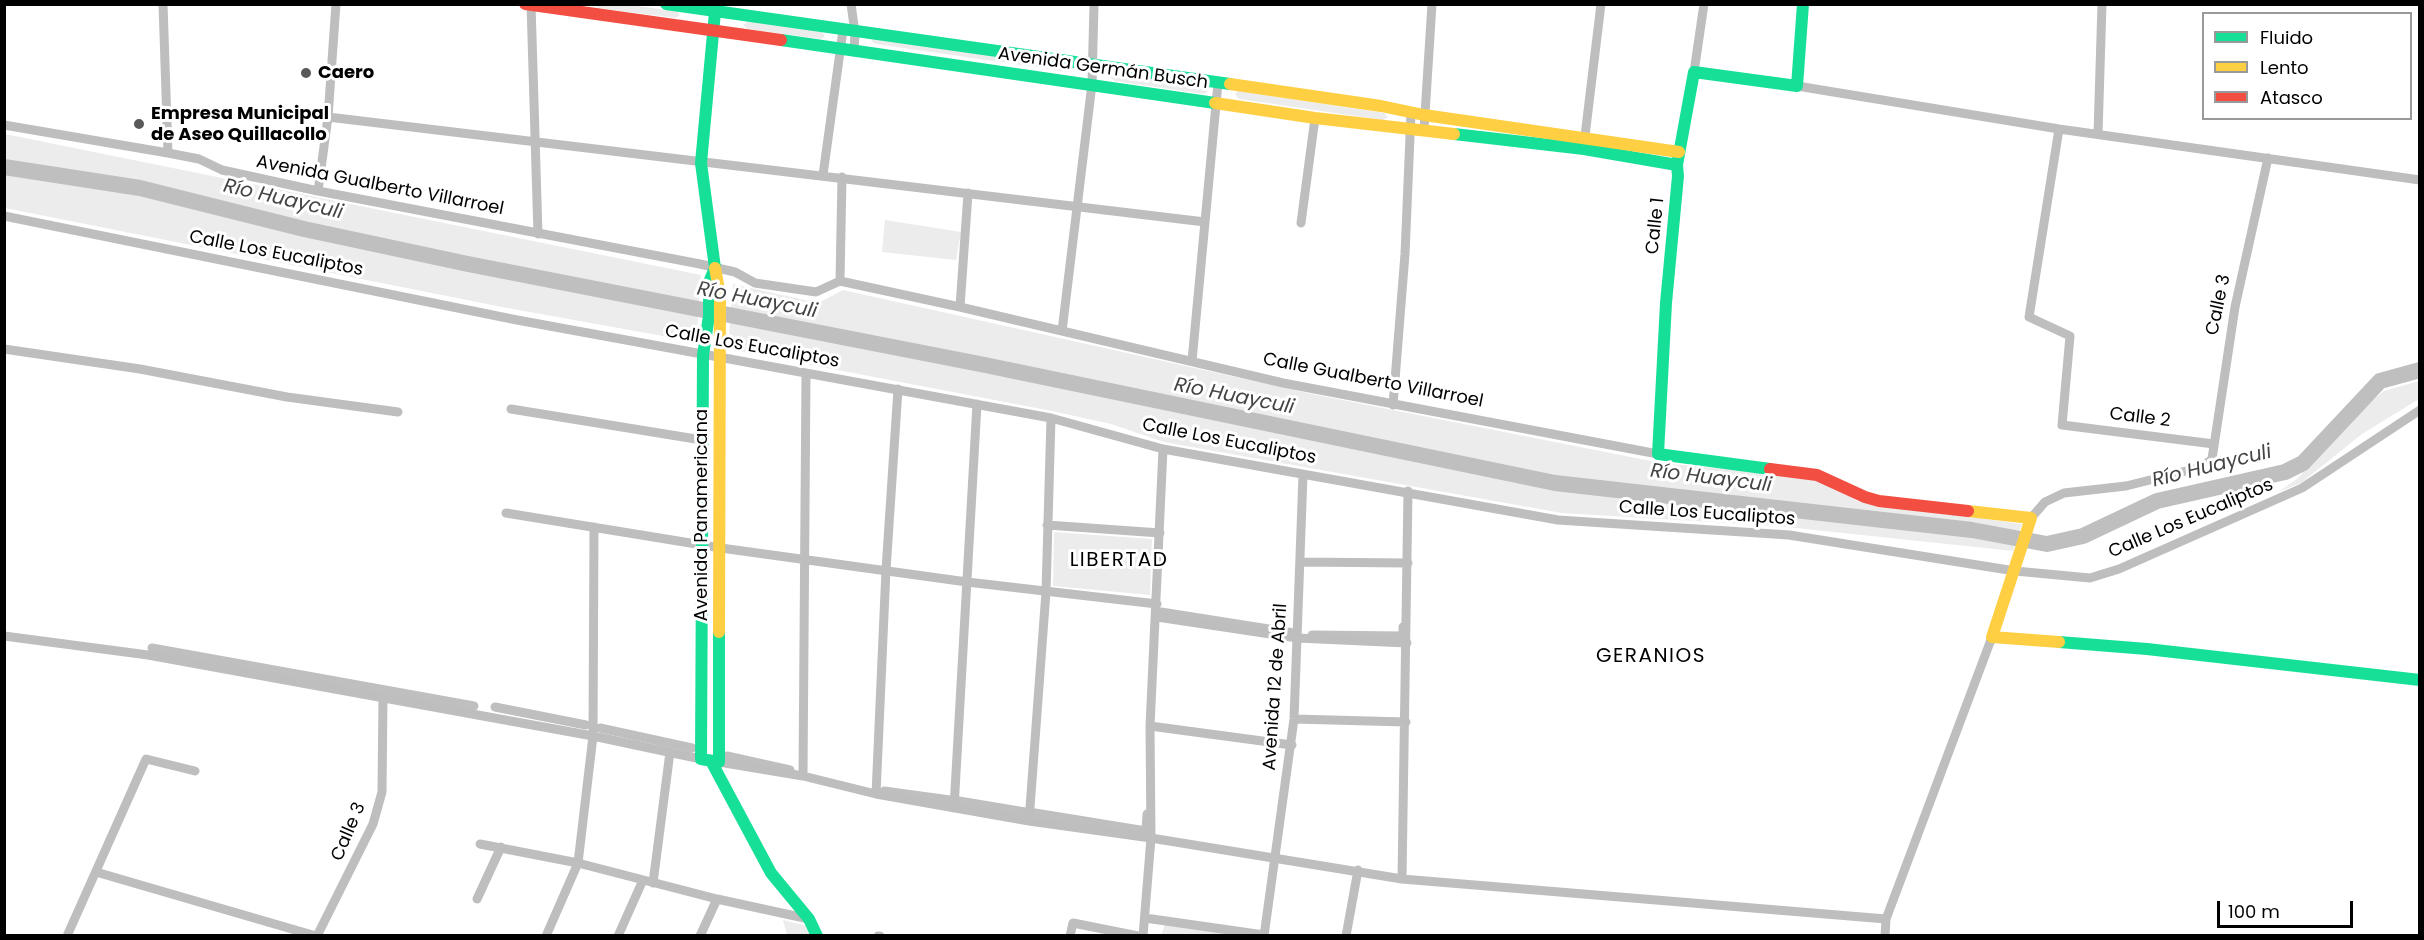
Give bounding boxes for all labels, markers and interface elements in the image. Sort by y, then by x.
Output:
legend [2202,12,2412,120]
text: Fluido [2260,25,2313,50]
street label: Avenida Germán Busch [997,44,1209,94]
text: Lento [2260,55,2309,80]
place label: Caero [318,62,374,84]
marker: Caero [299,66,313,80]
text: Atasco [2260,85,2323,110]
place label: Empresa Municipal de Aseo Quillacollo [151,103,329,146]
marker: Empresa Municipal de Aseo Quillacollo [132,117,146,131]
street label: Avenida Gualberto Villarroel [254,151,506,221]
water label: Río Huayculi [221,175,345,225]
street label: Calle 1 [1642,197,1670,255]
street label: Calle Los Eucaliptos [187,227,365,281]
street label: Calle 3 [2202,273,2236,337]
water label: Río Huayculi [695,278,819,324]
street label: Calle Los Eucaliptos [663,321,841,373]
street label: Calle Gualberto Villarroel [1261,349,1485,413]
water label: Río Huayculi [1172,374,1296,420]
street label: Calle 2 [2108,404,2172,432]
street label: Avenida Panamericana [691,409,713,621]
street label: Calle Los Eucaliptos [1140,415,1318,469]
water label: Río Huayculi [2150,441,2274,493]
water label: Río Huayculi [1649,460,1773,498]
street label: Calle Los Eucaliptos [2105,475,2277,563]
street label: Calle Los Eucaliptos [1618,497,1796,531]
district label: LIBERTAD [1070,549,1168,573]
street label: Avenida 12 de Abril [1259,603,1293,771]
district label: GERANIOS [1596,645,1706,669]
street label: Calle 3 [327,799,371,865]
scale bar [2220,889,2356,927]
text: 100 m [2228,899,2280,924]

